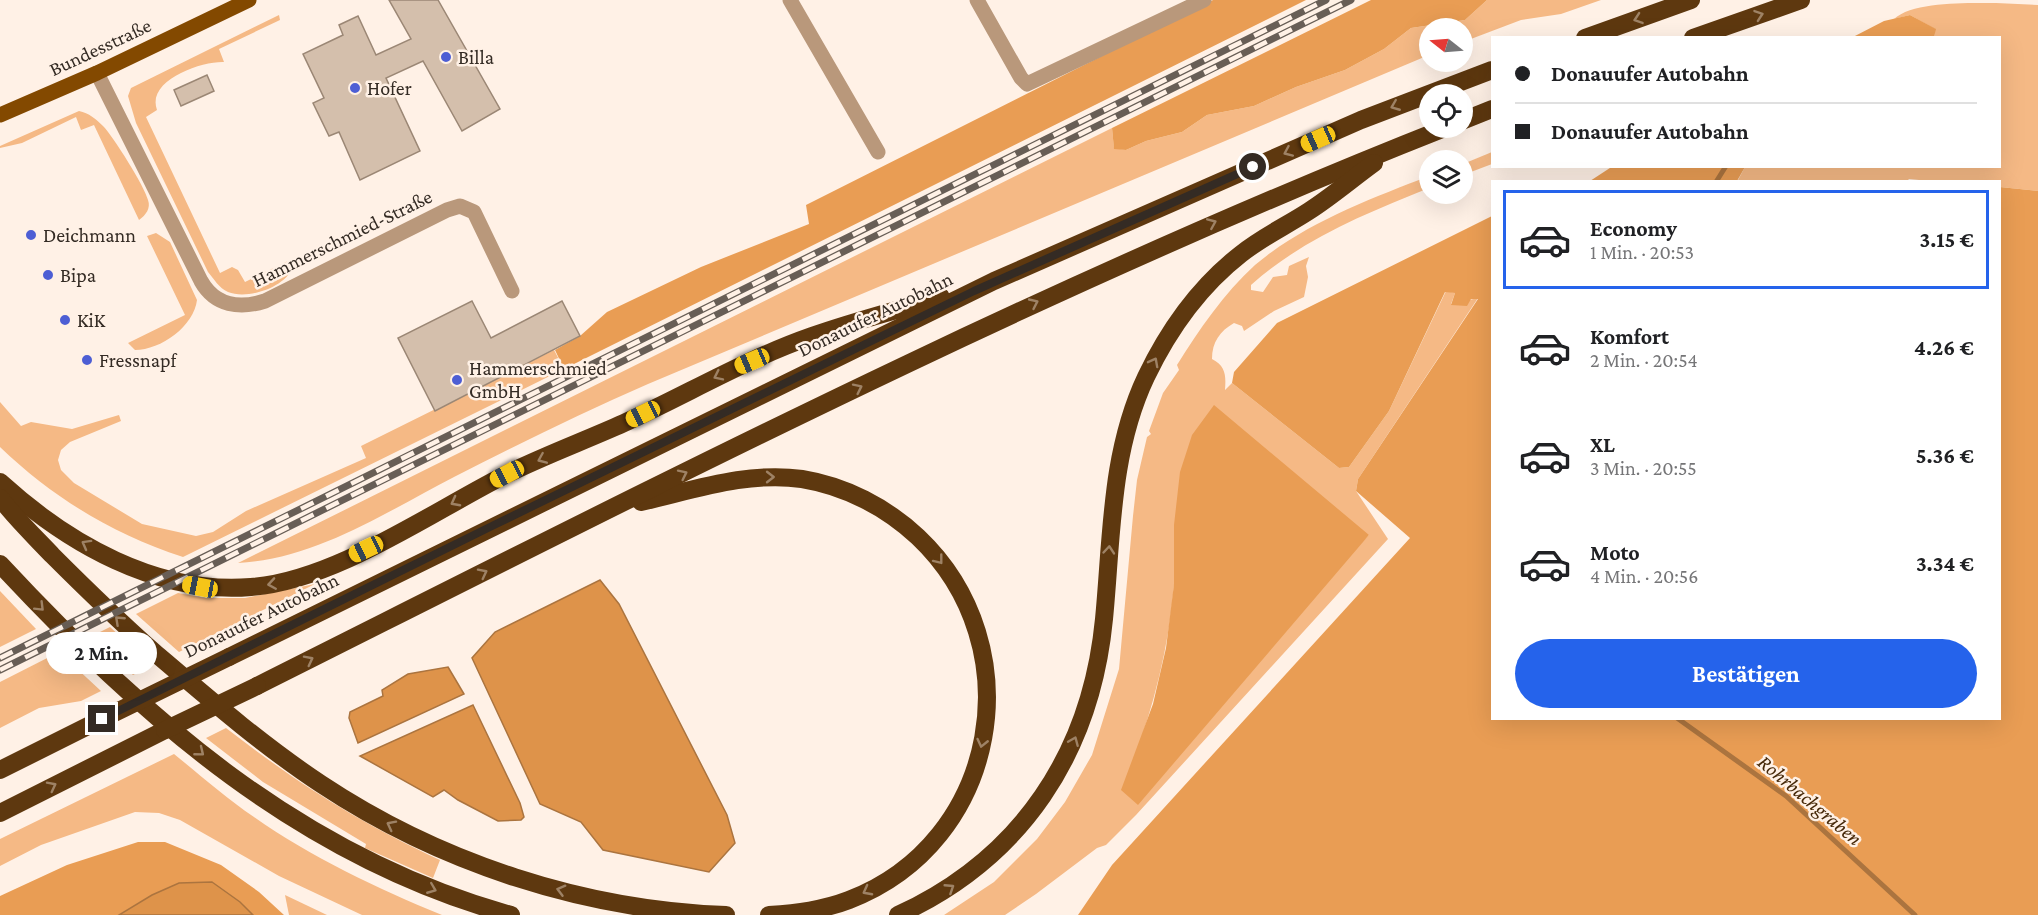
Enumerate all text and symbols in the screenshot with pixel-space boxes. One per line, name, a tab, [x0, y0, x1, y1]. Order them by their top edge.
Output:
one-way arrow	[1753, 9, 1764, 22]
one-way arrow	[1633, 11, 1644, 24]
street label: Bundesstraße	[46, 14, 155, 80]
north arrow	[1419, 18, 1473, 72]
map controls	[1419, 18, 1473, 204]
place label: Billa	[458, 46, 494, 68]
marker: Billa	[439, 50, 453, 64]
text: Donauufer Autobahn	[1551, 61, 1749, 86]
place label: Hofer	[367, 77, 412, 99]
marker: Hofer	[348, 81, 362, 95]
button: locate	[1419, 84, 1473, 138]
one-way arrow	[1390, 99, 1401, 111]
text: Donauufer Autobahn	[1551, 119, 1749, 144]
car	[1298, 123, 1338, 155]
one-way arrow	[1283, 145, 1294, 157]
button: layers	[1419, 150, 1473, 204]
route start	[1239, 153, 1266, 180]
street label: Hammerschmied-Straße	[249, 185, 435, 291]
icon: car	[1518, 213, 1572, 267]
text: Economy	[1590, 216, 1677, 241]
one-way arrow	[1206, 219, 1217, 231]
place label: Deichmann	[43, 224, 136, 246]
text: 3.15 €	[1920, 227, 1974, 252]
marker: Deichmann	[24, 228, 38, 242]
text: 1 Min. · 20:53	[1590, 241, 1694, 263]
place label: Bipa	[60, 264, 96, 287]
street label: Donauufer Autobahn	[794, 267, 956, 361]
marker: Bipa	[41, 268, 55, 282]
one-way arrow	[1028, 299, 1039, 311]
place label: KiK	[77, 309, 106, 331]
marker: KiK	[58, 313, 72, 327]
icon: car	[1518, 321, 1572, 375]
text: Komfort	[1590, 324, 1669, 349]
text: 4.26 €	[1914, 335, 1974, 360]
car	[732, 346, 772, 376]
place label: Fressnapf	[99, 349, 177, 372]
text: 2 Min. · 20:54	[1590, 349, 1698, 371]
marker: Fressnapf	[80, 353, 94, 367]
place label: Hammerschmied GmbH	[469, 357, 607, 402]
one-way arrow	[1146, 357, 1158, 368]
one-way arrow	[714, 369, 725, 381]
marker: Hammerschmied GmbH	[450, 373, 464, 387]
one-way arrow	[852, 384, 863, 396]
car	[623, 398, 663, 430]
icon: car	[1518, 429, 1572, 483]
text: XL	[1590, 432, 1615, 457]
text: 5.36 €	[1916, 443, 1974, 468]
one-way arrow	[537, 452, 548, 464]
text: 3 Min. · 20:55	[1590, 457, 1697, 479]
car	[487, 458, 527, 490]
one-way arrow	[677, 469, 688, 481]
one-way arrow	[765, 471, 774, 483]
one-way arrow	[451, 495, 462, 506]
car	[346, 533, 386, 565]
icon: car	[1518, 537, 1572, 591]
one-way arrow	[82, 540, 92, 551]
text: Moto	[1590, 540, 1640, 565]
one-way arrow	[1102, 546, 1115, 555]
text: 3.34 €	[1916, 551, 1974, 576]
one-way arrow	[932, 553, 943, 564]
text: 4 Min. · 20:56	[1590, 565, 1698, 587]
street label: Donauufer Autobahn	[180, 568, 342, 662]
one-way arrow	[477, 568, 488, 580]
car	[181, 575, 219, 599]
one-way arrow	[267, 578, 277, 590]
one-way arrow	[33, 600, 44, 610]
one-way arrow	[116, 616, 126, 627]
callout: 2 Min.	[46, 632, 158, 674]
button: Bestätigen	[1515, 639, 1977, 708]
text: 2 Min.	[74, 642, 129, 664]
one-way arrow	[302, 656, 313, 667]
route end	[88, 705, 115, 732]
one-way arrow	[1067, 736, 1079, 747]
one-way arrow	[977, 737, 990, 747]
one-way arrow	[193, 745, 204, 756]
water label: Rohrbachgraben	[1753, 750, 1867, 850]
one-way arrow	[46, 782, 57, 793]
one-way arrow	[387, 821, 398, 833]
one-way arrow	[426, 882, 437, 894]
one-way arrow	[944, 883, 954, 895]
one-way arrow	[862, 884, 873, 895]
one-way arrow	[556, 885, 566, 897]

